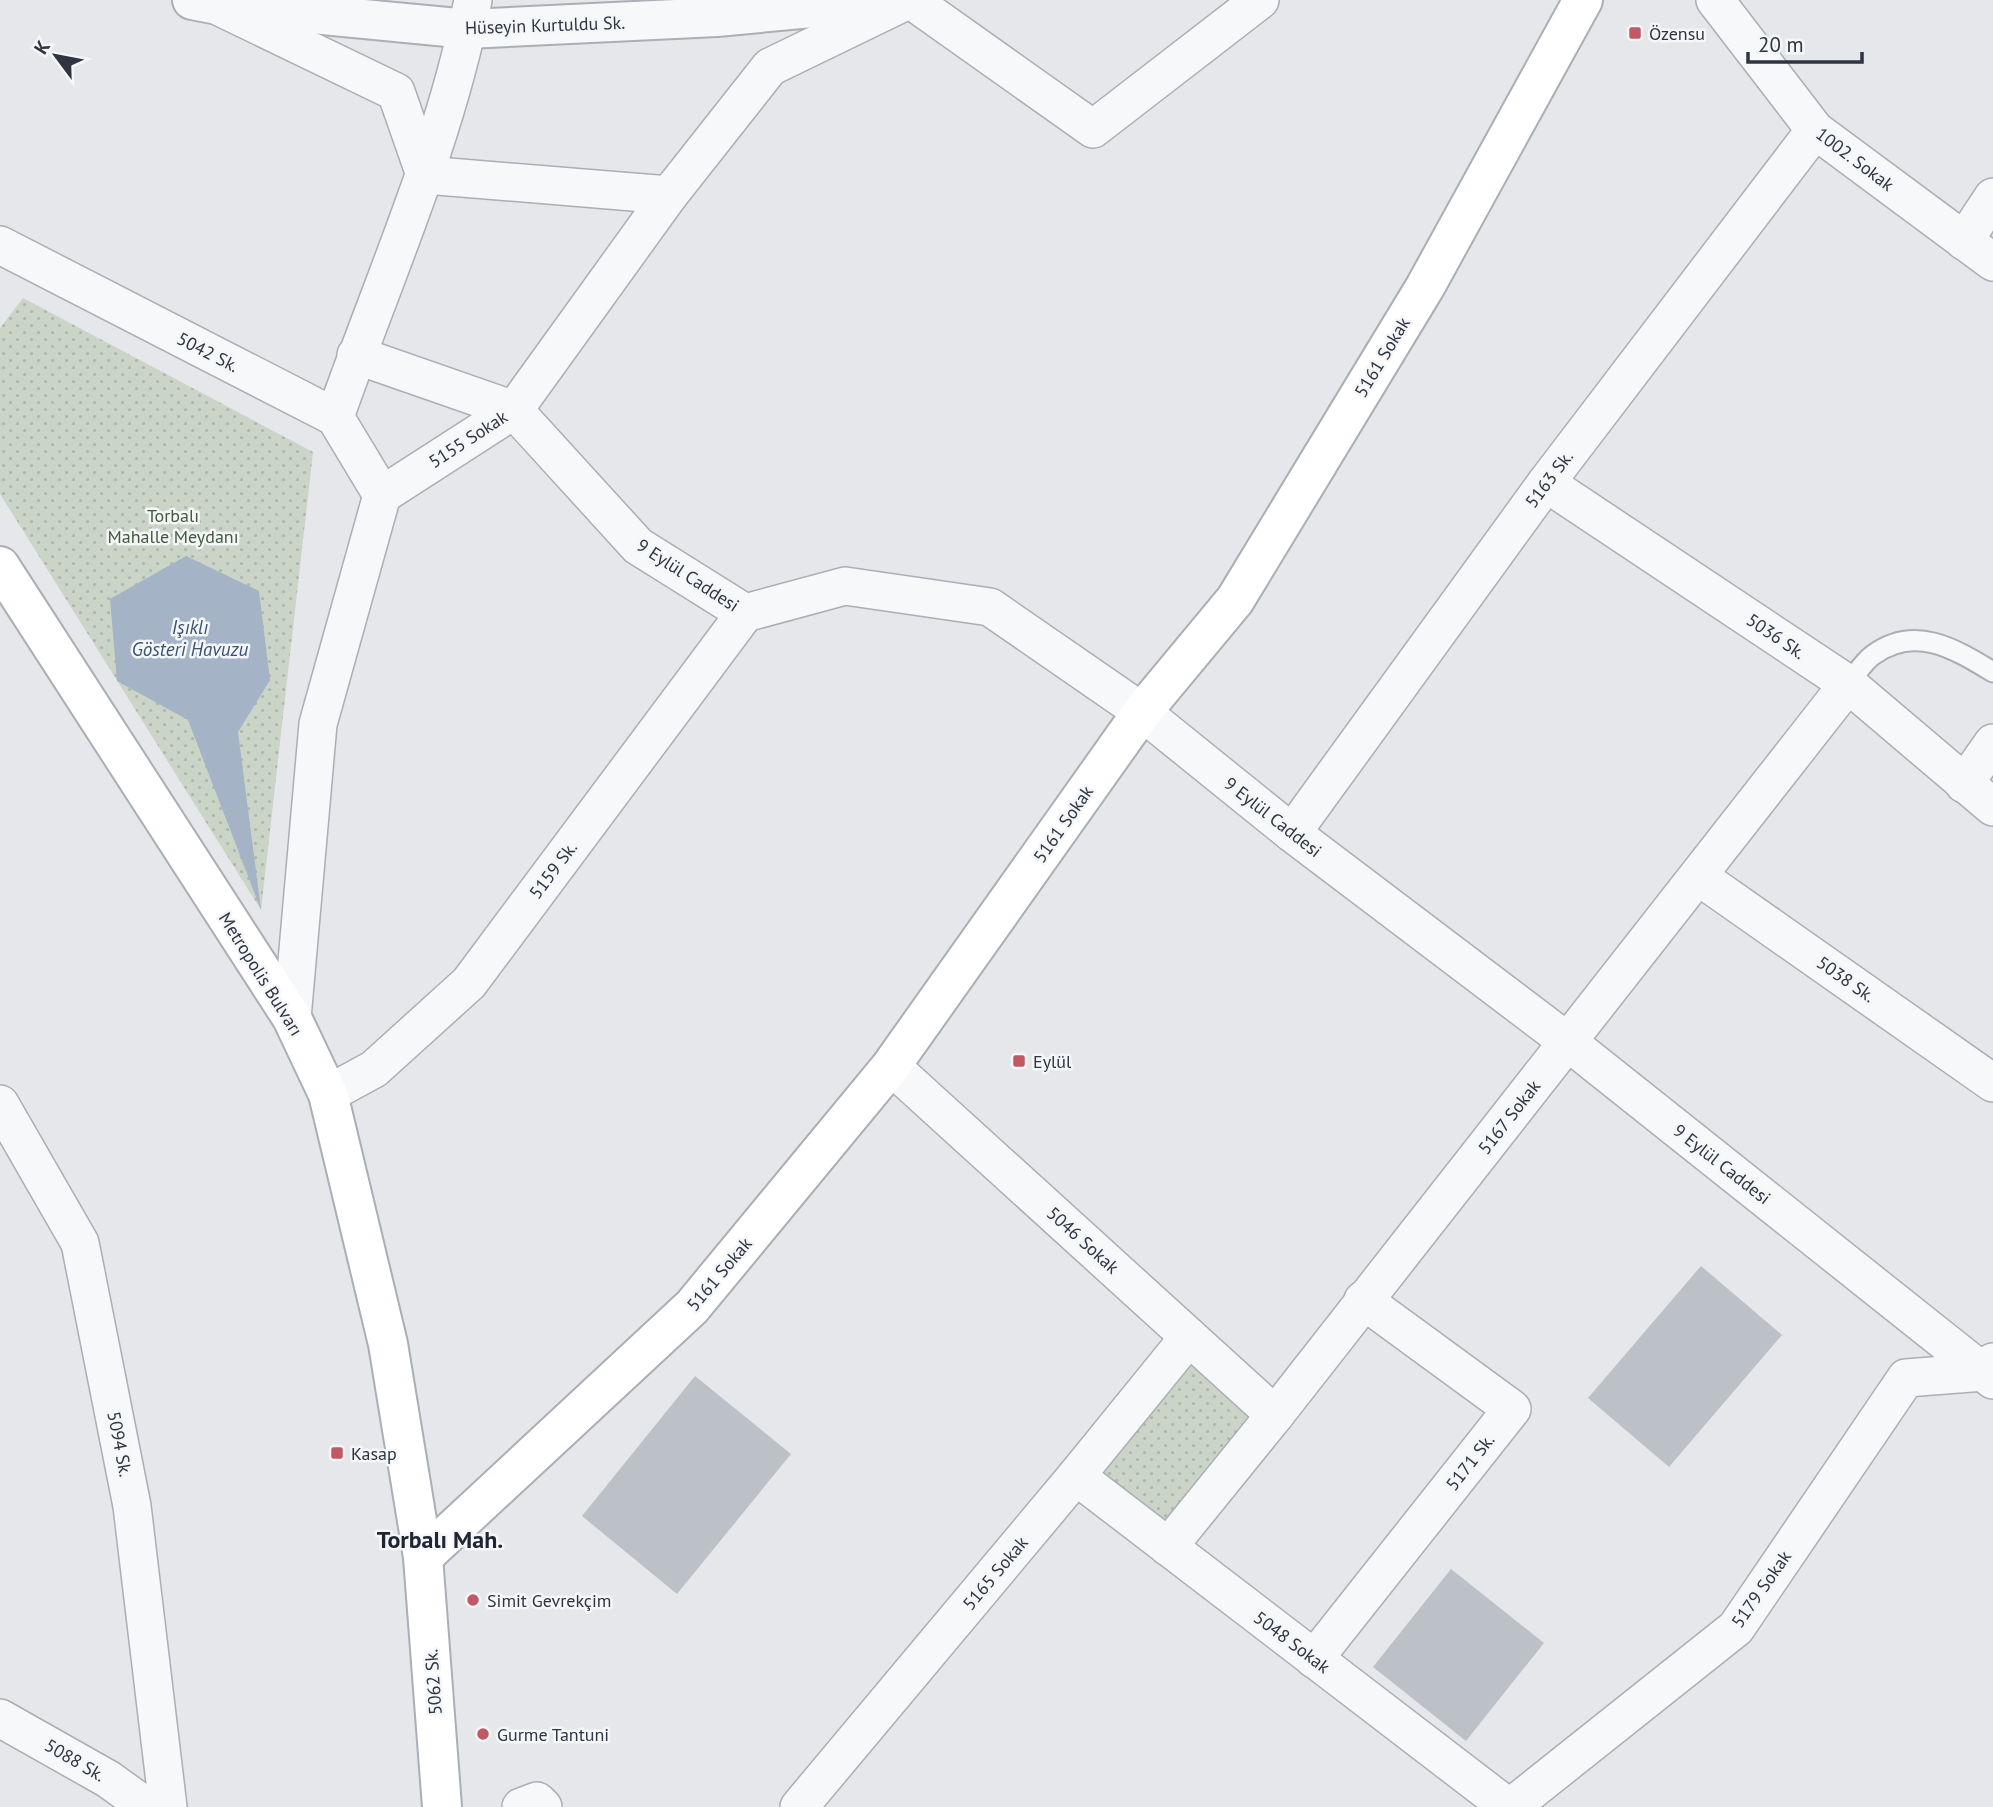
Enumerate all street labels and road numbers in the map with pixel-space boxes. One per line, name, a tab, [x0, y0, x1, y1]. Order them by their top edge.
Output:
street label: Hüseyin Kurtuldu Sk.	[465, 11, 625, 39]
street label: 1002. Sokak	[1811, 122, 1899, 196]
street label: 5161 Sokak	[1349, 312, 1415, 401]
street label: 5042 Sk.	[173, 327, 243, 377]
street label: 5155 Sokak	[424, 405, 512, 473]
street label: 5163 Sk.	[1520, 446, 1578, 512]
street label: 9 Eylül Caddesi	[632, 533, 744, 617]
street label: 5036 Sk.	[1742, 608, 1810, 664]
street label: 9 Eylül Caddesi	[1220, 772, 1326, 862]
street label: 5161 Sokak	[1028, 780, 1098, 867]
street label: 5159 Sk.	[524, 837, 582, 903]
street label: Metropolis Bulvarı	[214, 908, 308, 1040]
street label: 5038 Sk.	[1812, 951, 1880, 1007]
street label: 5167 Sokak	[1473, 1075, 1546, 1159]
street label: 9 Eylül Caddesi	[1669, 1119, 1775, 1209]
street label: 5046 Sokak	[1042, 1202, 1124, 1279]
street label: 5161 Sokak	[681, 1232, 757, 1316]
street label: 5094 Sk.	[102, 1409, 138, 1479]
street label: 5171 Sk.	[1441, 1429, 1499, 1495]
street label: 5165 Sokak	[957, 1531, 1033, 1615]
street label: 5179 Sokak	[1726, 1545, 1796, 1632]
street label: 5048 Sokak	[1249, 1606, 1335, 1678]
street label: 5062 Sk.	[419, 1648, 447, 1716]
street label: 5088 Sk.	[41, 1734, 109, 1786]

